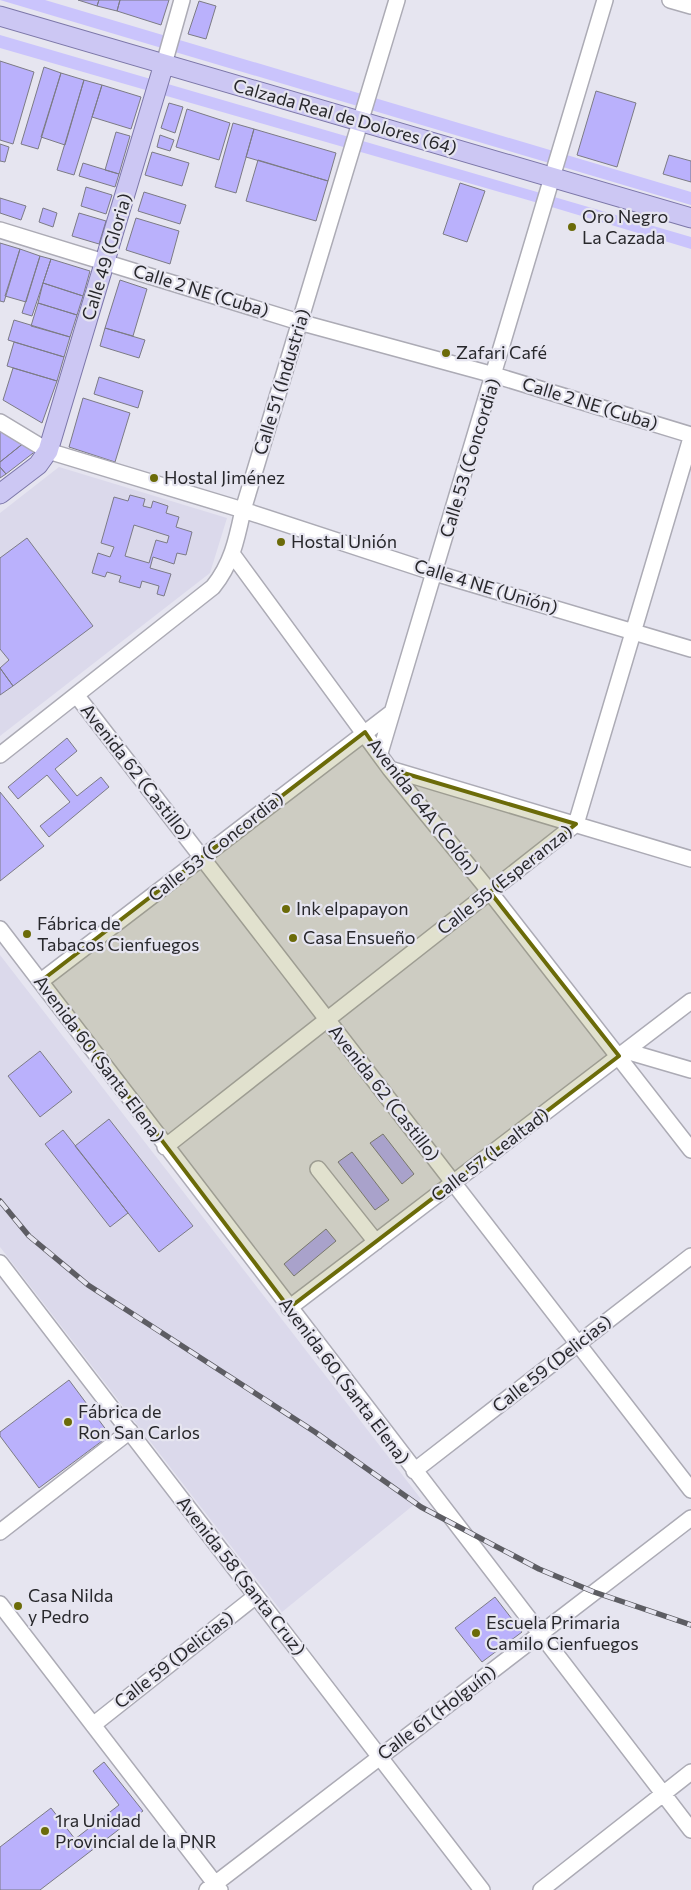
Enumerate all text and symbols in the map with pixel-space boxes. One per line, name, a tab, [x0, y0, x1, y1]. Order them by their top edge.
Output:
street label: Calzada Real de Dolores (64)	[231, 74, 460, 159]
street label: Calle 49 (Gloria)	[76, 190, 136, 323]
place label: Oro Negro La Cazada	[582, 205, 668, 248]
marker: Oro Negro La Cazada	[566, 221, 578, 233]
street label: Calle 2 NE (Cuba)	[131, 259, 272, 321]
street label: Calle 51 (Industria)	[248, 306, 314, 457]
place label: Zafari Café	[456, 341, 547, 363]
marker: Zafari Café	[440, 347, 452, 359]
street label: Calle 2 NE (Cuba)	[520, 372, 661, 434]
street label: Calle 53 (Concordia)	[434, 375, 504, 540]
place label: Hostal Jiménez	[164, 466, 285, 488]
marker: Hostal Jiménez	[148, 472, 160, 484]
place label: Hostal Unión	[291, 530, 397, 552]
marker: Hostal Unión	[275, 536, 287, 548]
street label: Calle 4 NE (Unión)	[412, 554, 561, 618]
street label: Avenida 62 (Castillo)	[77, 699, 197, 844]
street label: Avenida 64A (Colón)	[363, 733, 484, 879]
street label: Calle 53 (Concordia)	[143, 787, 287, 906]
street label: Calle 55 (Esperanza)	[432, 819, 577, 939]
place label: Ink elpapayon	[296, 897, 409, 919]
marker: Ink elpapayon	[280, 903, 292, 915]
place label: Fábrica de Tabacos Cienfuegos	[37, 912, 199, 955]
place label: Casa Ensueño	[303, 926, 416, 948]
marker: Fábrica de Tabacos Cienfuegos	[21, 928, 33, 940]
marker: Casa Ensueño	[287, 932, 299, 944]
street label: Avenida 60 (Santa Elena)	[30, 971, 170, 1146]
street label: Avenida 62 (Castillo)	[325, 1020, 445, 1165]
street label: Calle 57 (Lealtad)	[426, 1103, 553, 1206]
street label: Avenida 60 (Santa Elena)	[275, 1293, 415, 1468]
street label: Calle 59 (Delicias)	[487, 1310, 615, 1417]
place label: Fábrica de Ron San Carlos	[78, 1400, 200, 1443]
marker: Fábrica de Ron San Carlos	[62, 1416, 74, 1428]
street label: Avenida 58 (Santa Cruz)	[173, 1491, 311, 1659]
place label: Casa Nilda y Pedro	[28, 1584, 113, 1627]
marker: Casa Nilda y Pedro	[12, 1600, 24, 1612]
street label: Calle 59 (Delicias)	[109, 1606, 237, 1713]
place label: Escuela Primaria Camilo Cienfuegos	[486, 1611, 639, 1654]
marker: Escuela Primaria Camilo Cienfuegos	[470, 1627, 482, 1639]
street label: Calle 61 (Holguín)	[373, 1660, 500, 1764]
place label: 1ra Unidad Provincial de la PNR	[55, 1809, 216, 1852]
marker: 1ra Unidad Provincial de la PNR	[39, 1825, 51, 1837]

